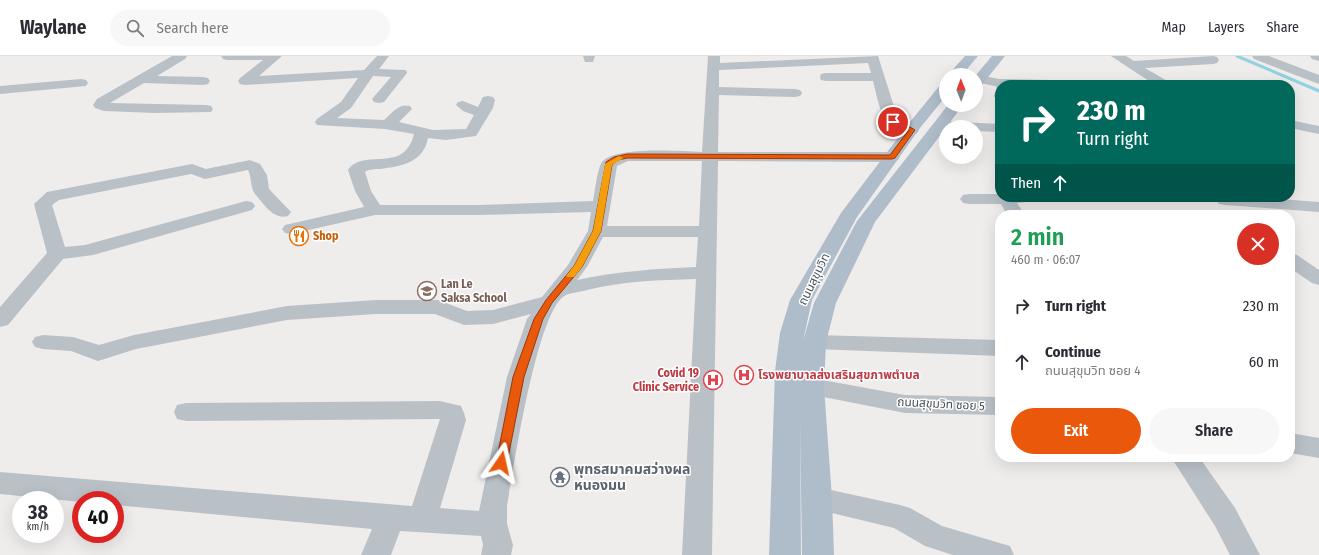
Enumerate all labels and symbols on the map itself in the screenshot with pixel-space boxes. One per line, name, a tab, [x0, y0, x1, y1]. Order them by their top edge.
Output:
north arrow	[939, 68, 983, 112]
pin	[876, 105, 910, 139]
restaurant icon: Shop	[288, 225, 310, 247]
place label: Shop	[313, 229, 339, 243]
street label: ถนนสุขุมวิท	[795, 251, 833, 307]
place label: Lan Le Saksa School	[441, 277, 507, 305]
school or university icon: Lan Le Saksa School	[416, 280, 438, 302]
hospital icon: โรงพยาบาลส่งเสริมสุขภาพตำบล	[733, 364, 755, 386]
place label: Covid 19 Clinic Service	[633, 366, 699, 394]
place label: โรงพยาบาลส่งเสริมสุขภาพตำบล	[758, 368, 920, 382]
hospital icon: Covid 19 Clinic Service	[702, 369, 724, 391]
street label: ถนนสุขุมวิท ซอย 5	[897, 395, 986, 413]
position arrow	[480, 442, 522, 484]
place label: พุทธสมาคมสว่างผล หนองมน	[574, 461, 690, 494]
temple icon: พุทธสมาคมสว่างผล หนองมน	[549, 466, 571, 488]
speed limit sign: 40	[72, 491, 124, 543]

